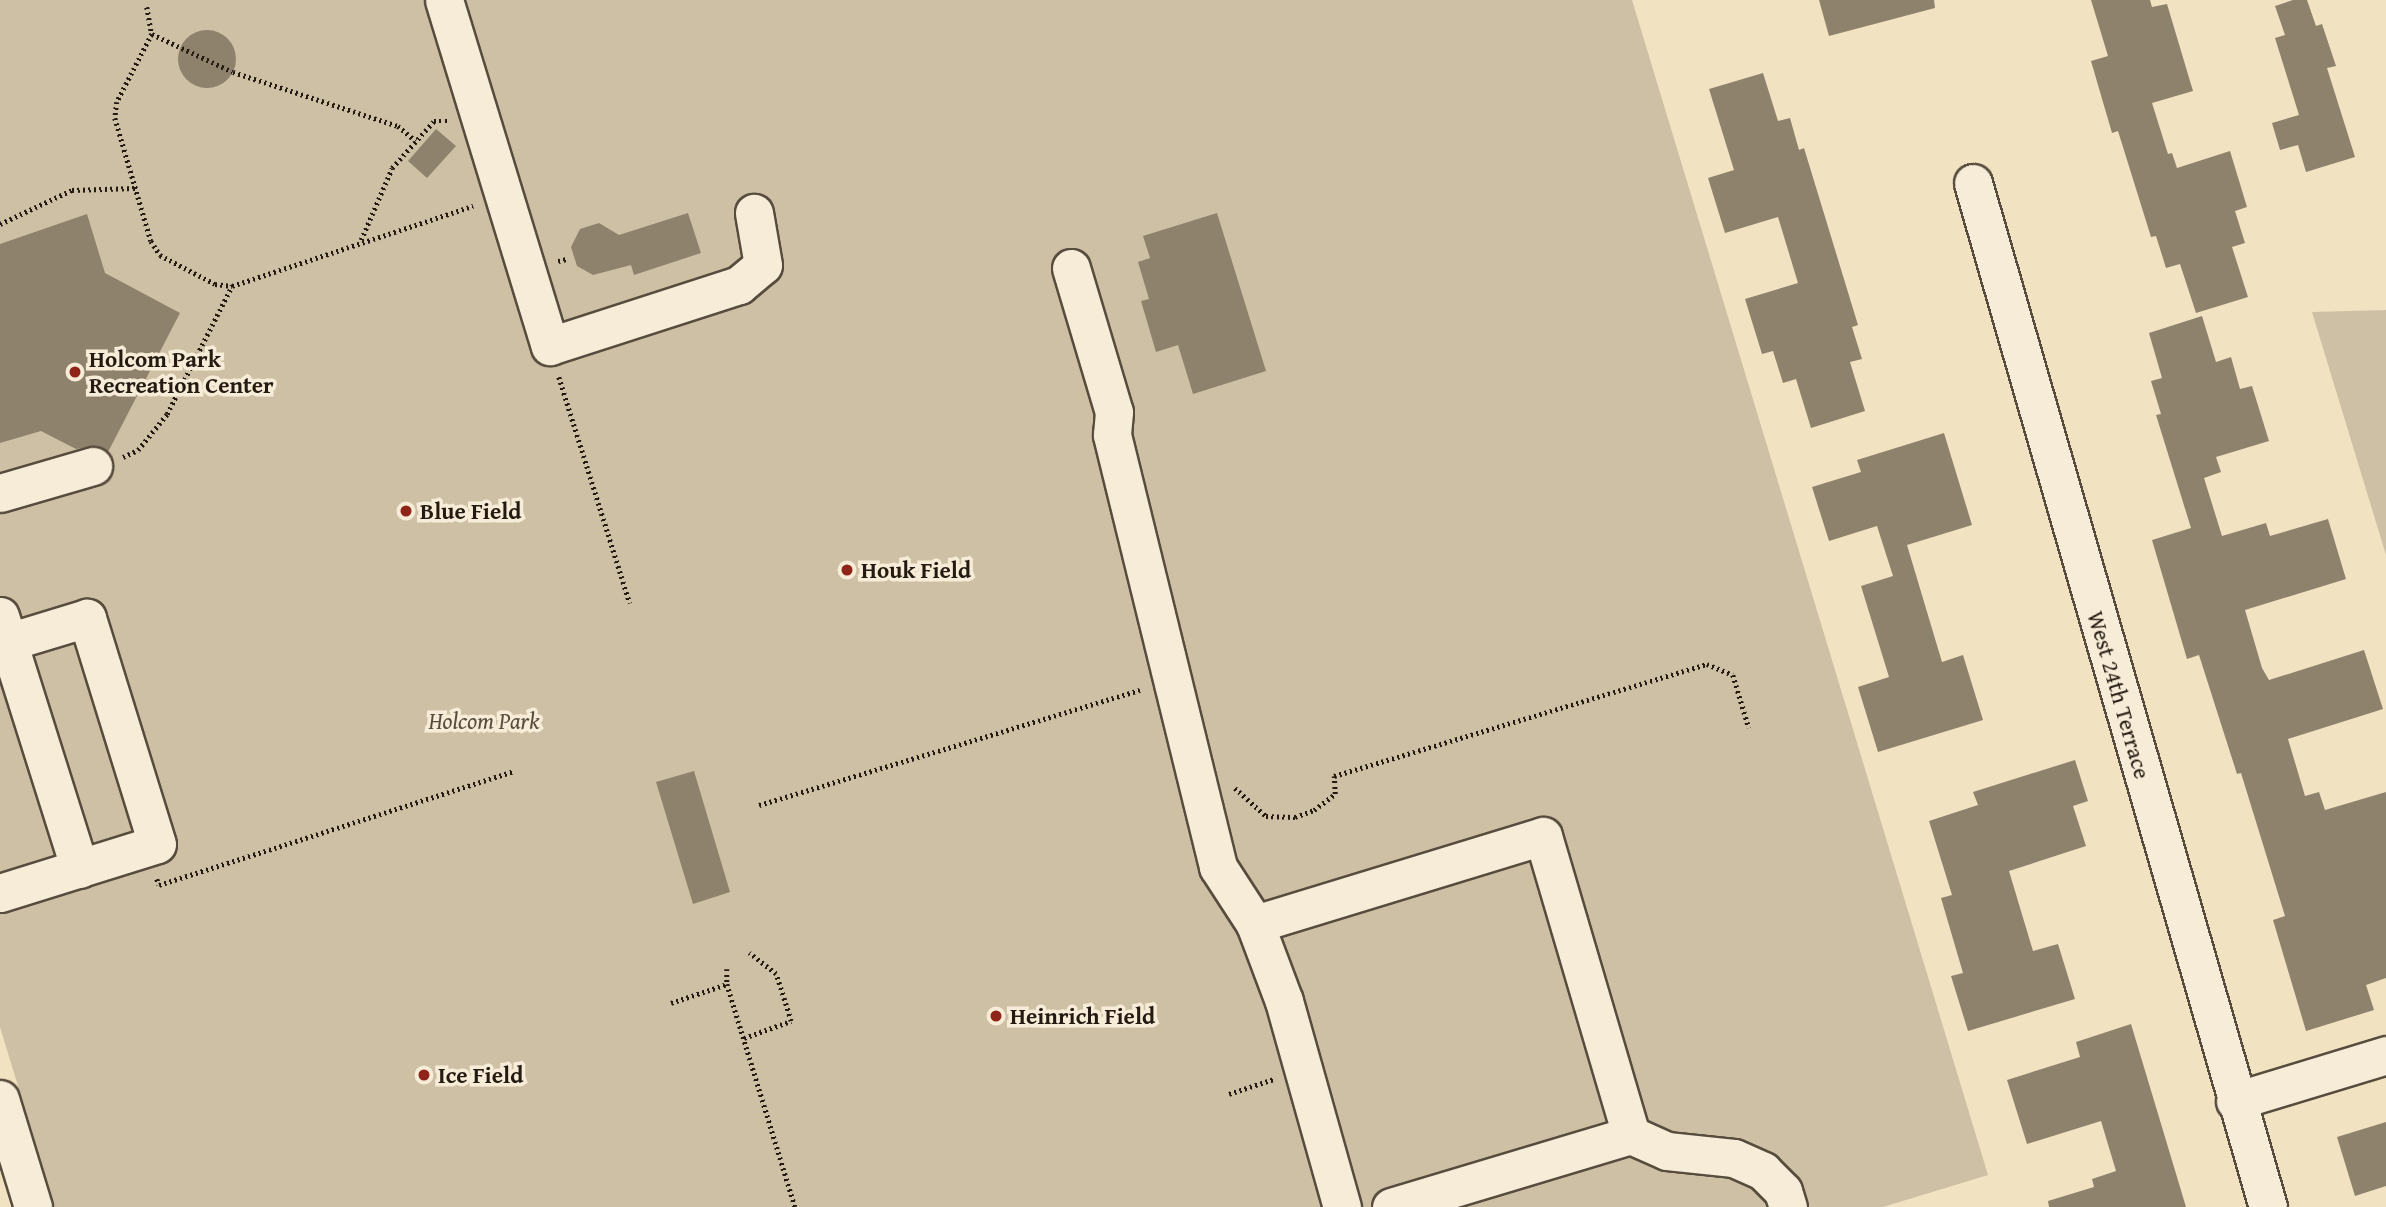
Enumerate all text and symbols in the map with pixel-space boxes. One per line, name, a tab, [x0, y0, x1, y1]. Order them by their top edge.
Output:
place label: Holcom Park Recreation Center	[89, 345, 274, 399]
marker: Holcom Park Recreation Center	[67, 364, 83, 380]
place label: Blue Field	[420, 497, 522, 525]
marker: Blue Field	[398, 503, 414, 519]
place label: Houk Field	[861, 556, 971, 584]
marker: Houk Field	[839, 562, 855, 578]
street label: West 24th Terrace	[2082, 608, 2156, 782]
park label: Holcom Park	[428, 707, 540, 735]
place label: Heinrich Field	[1010, 1002, 1155, 1030]
marker: Heinrich Field	[988, 1008, 1004, 1024]
place label: Ice Field	[438, 1061, 523, 1089]
marker: Ice Field	[416, 1067, 432, 1083]

